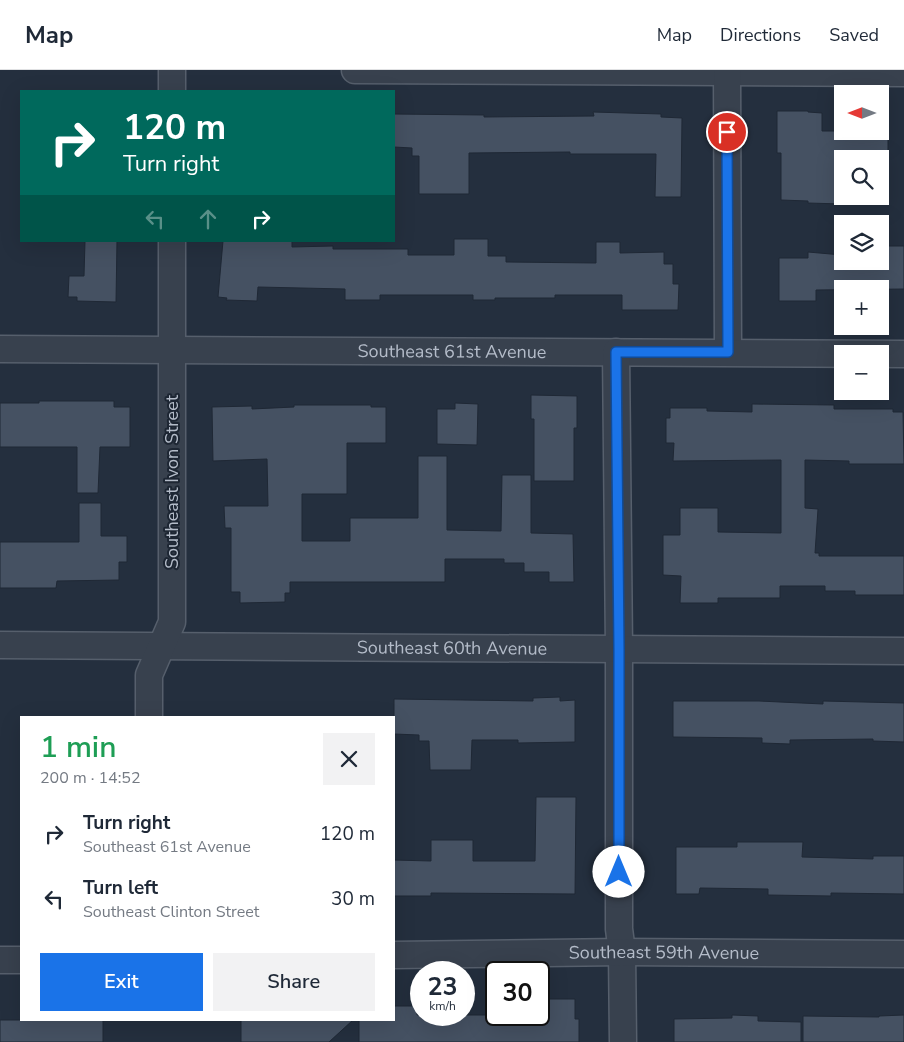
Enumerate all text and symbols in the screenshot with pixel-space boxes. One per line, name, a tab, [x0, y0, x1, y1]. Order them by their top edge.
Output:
text: Map	[25, 19, 73, 51]
text: Map	[657, 23, 692, 47]
text: Directions	[720, 23, 801, 47]
text: Saved	[829, 23, 879, 47]
north arrow	[834, 85, 889, 140]
map controls	[834, 85, 889, 400]
text: 120 m	[123, 104, 226, 151]
icon: right	[40, 110, 105, 175]
pin	[706, 111, 748, 153]
icon: arrive	[713, 118, 741, 146]
text: Turn right	[123, 149, 219, 179]
button: search	[834, 150, 889, 205]
icon: left	[141, 205, 169, 233]
icon: ahead	[194, 205, 222, 233]
icon: right	[247, 205, 275, 233]
button: layers	[834, 215, 889, 270]
button: +	[834, 280, 889, 335]
street label: Southeast 61st Avenue	[357, 339, 546, 364]
button: −	[834, 345, 889, 400]
street label: Southeast Ivon Street	[160, 394, 184, 569]
street label: Southeast 60th Avenue	[357, 635, 547, 661]
text: 1 min	[40, 727, 116, 768]
button: close	[323, 733, 375, 785]
text: 200 m · 14:52	[40, 767, 141, 789]
text: Turn right	[83, 810, 170, 836]
icon: right	[40, 820, 68, 848]
text: 120 m	[320, 821, 375, 847]
text: Southeast 61st Avenue	[83, 836, 251, 858]
position arrow	[592, 845, 644, 897]
text: Turn left	[83, 875, 158, 901]
icon: left	[40, 885, 68, 913]
text: 30 m	[331, 886, 375, 912]
text: Southeast Clinton Street	[83, 901, 259, 923]
street label: Southeast 59th Avenue	[569, 940, 759, 965]
button: Exit	[40, 953, 203, 1011]
button: Share	[213, 953, 375, 1011]
speed limit sign: 30	[485, 961, 550, 1026]
text: 23	[427, 970, 458, 1004]
text: km/h	[429, 998, 456, 1014]

